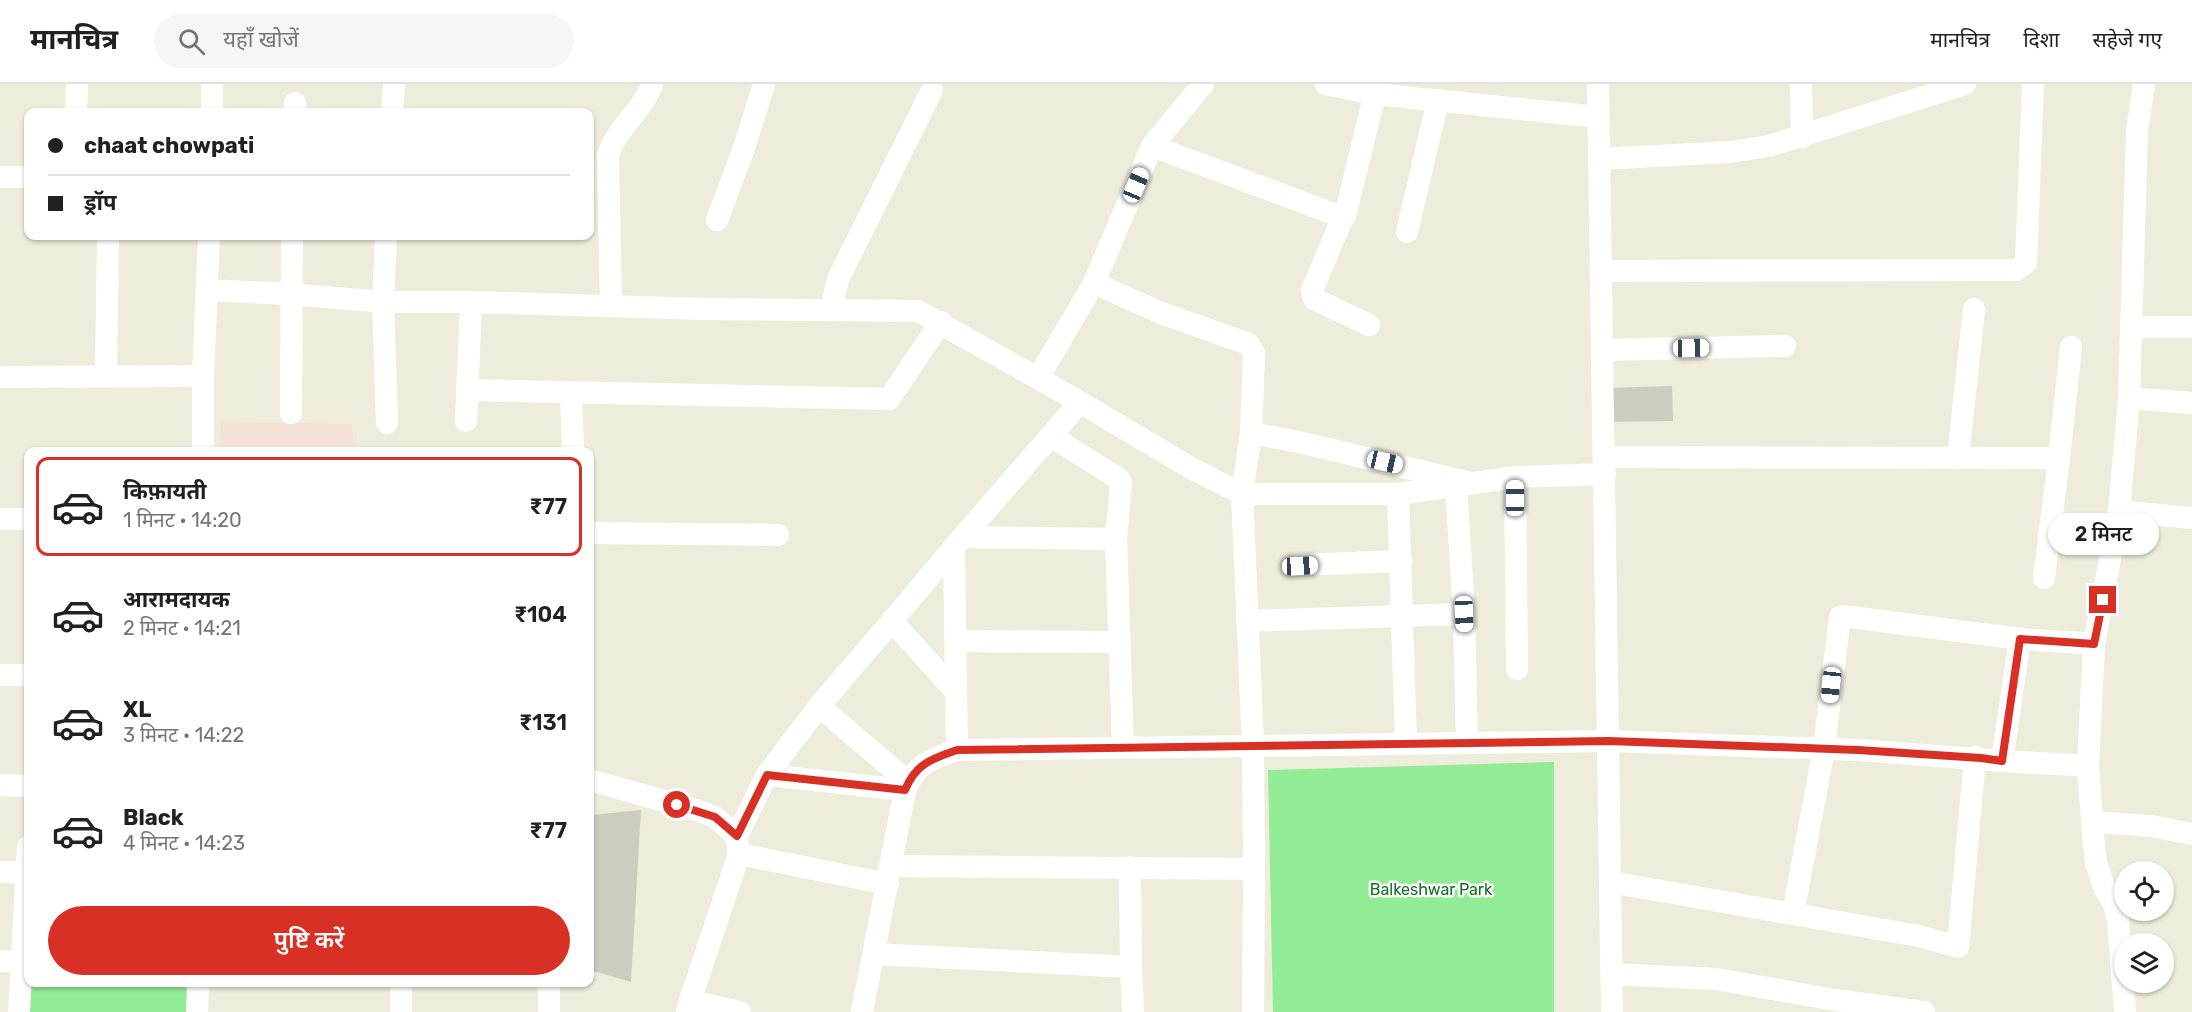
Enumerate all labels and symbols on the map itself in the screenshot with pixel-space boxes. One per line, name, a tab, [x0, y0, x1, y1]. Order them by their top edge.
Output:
car	[1121, 165, 1151, 205]
car	[1673, 339, 1709, 357]
car	[1365, 449, 1405, 475]
car	[1506, 480, 1524, 516]
callout: 2 मिनट	[2048, 513, 2158, 555]
car	[1282, 556, 1318, 576]
route end	[2089, 586, 2116, 613]
car	[1454, 596, 1474, 632]
car	[1820, 666, 1842, 704]
route start	[663, 791, 690, 818]
park label: Balkeshwar Park	[1370, 880, 1493, 899]

